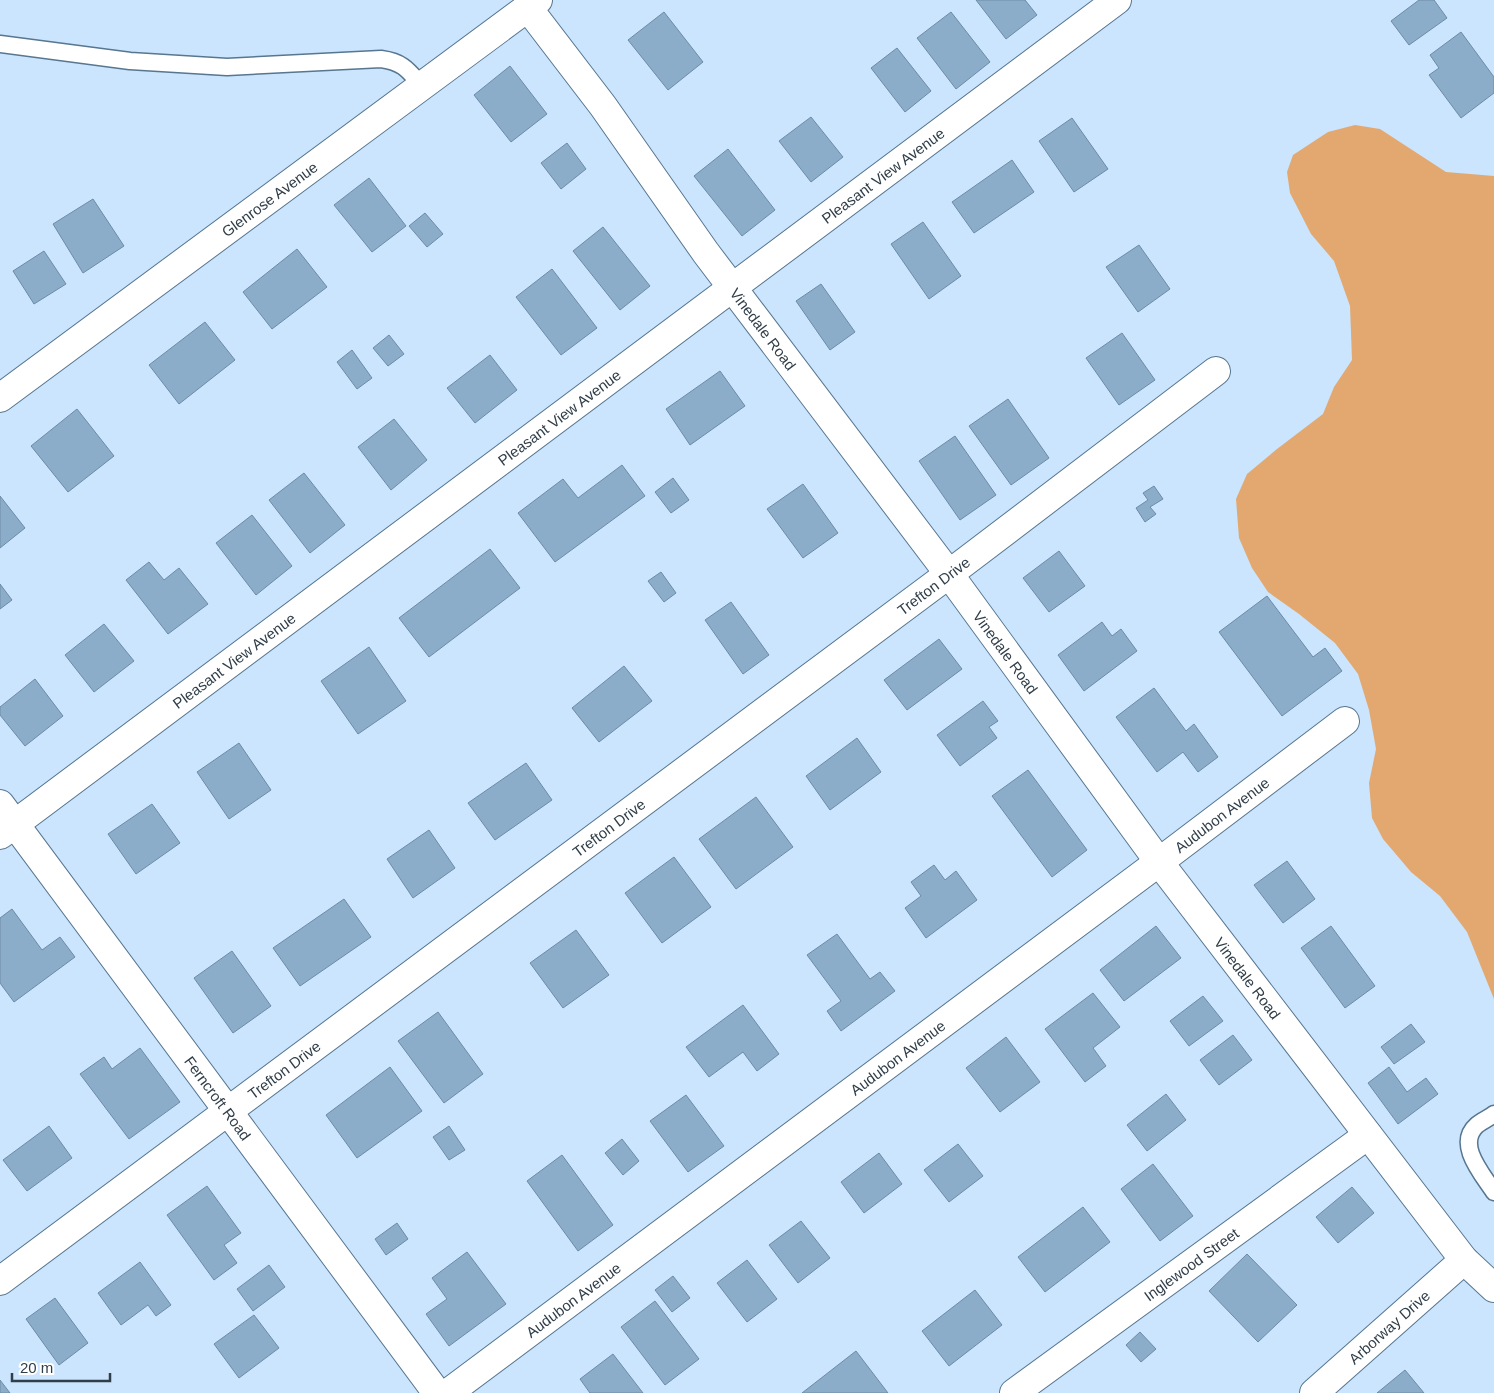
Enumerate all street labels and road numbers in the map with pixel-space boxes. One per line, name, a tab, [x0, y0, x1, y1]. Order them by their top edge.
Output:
street label: Pleasant View Avenue	[818, 124, 947, 227]
street label: Glenrose Avenue	[218, 158, 321, 240]
street label: Vinedale Road	[727, 285, 800, 373]
street label: Pleasant View Avenue	[494, 366, 624, 468]
street label: Trefton Drive	[894, 553, 973, 618]
street label: Vinedale Road	[970, 607, 1042, 697]
street label: Pleasant View Avenue	[169, 609, 299, 712]
street label: Audubon Avenue	[1171, 773, 1272, 856]
street label: Trefton Drive	[569, 795, 648, 860]
street label: Vinedale Road	[1211, 934, 1284, 1022]
street label: Audubon Avenue	[847, 1016, 948, 1098]
street label: Trefton Drive	[244, 1037, 324, 1102]
street label: Ferncroft Road	[181, 1053, 255, 1143]
street label: Inglewood Street	[1140, 1223, 1242, 1304]
street label: Audubon Avenue	[522, 1259, 624, 1341]
street label: Arborway Drive	[1345, 1286, 1433, 1367]

